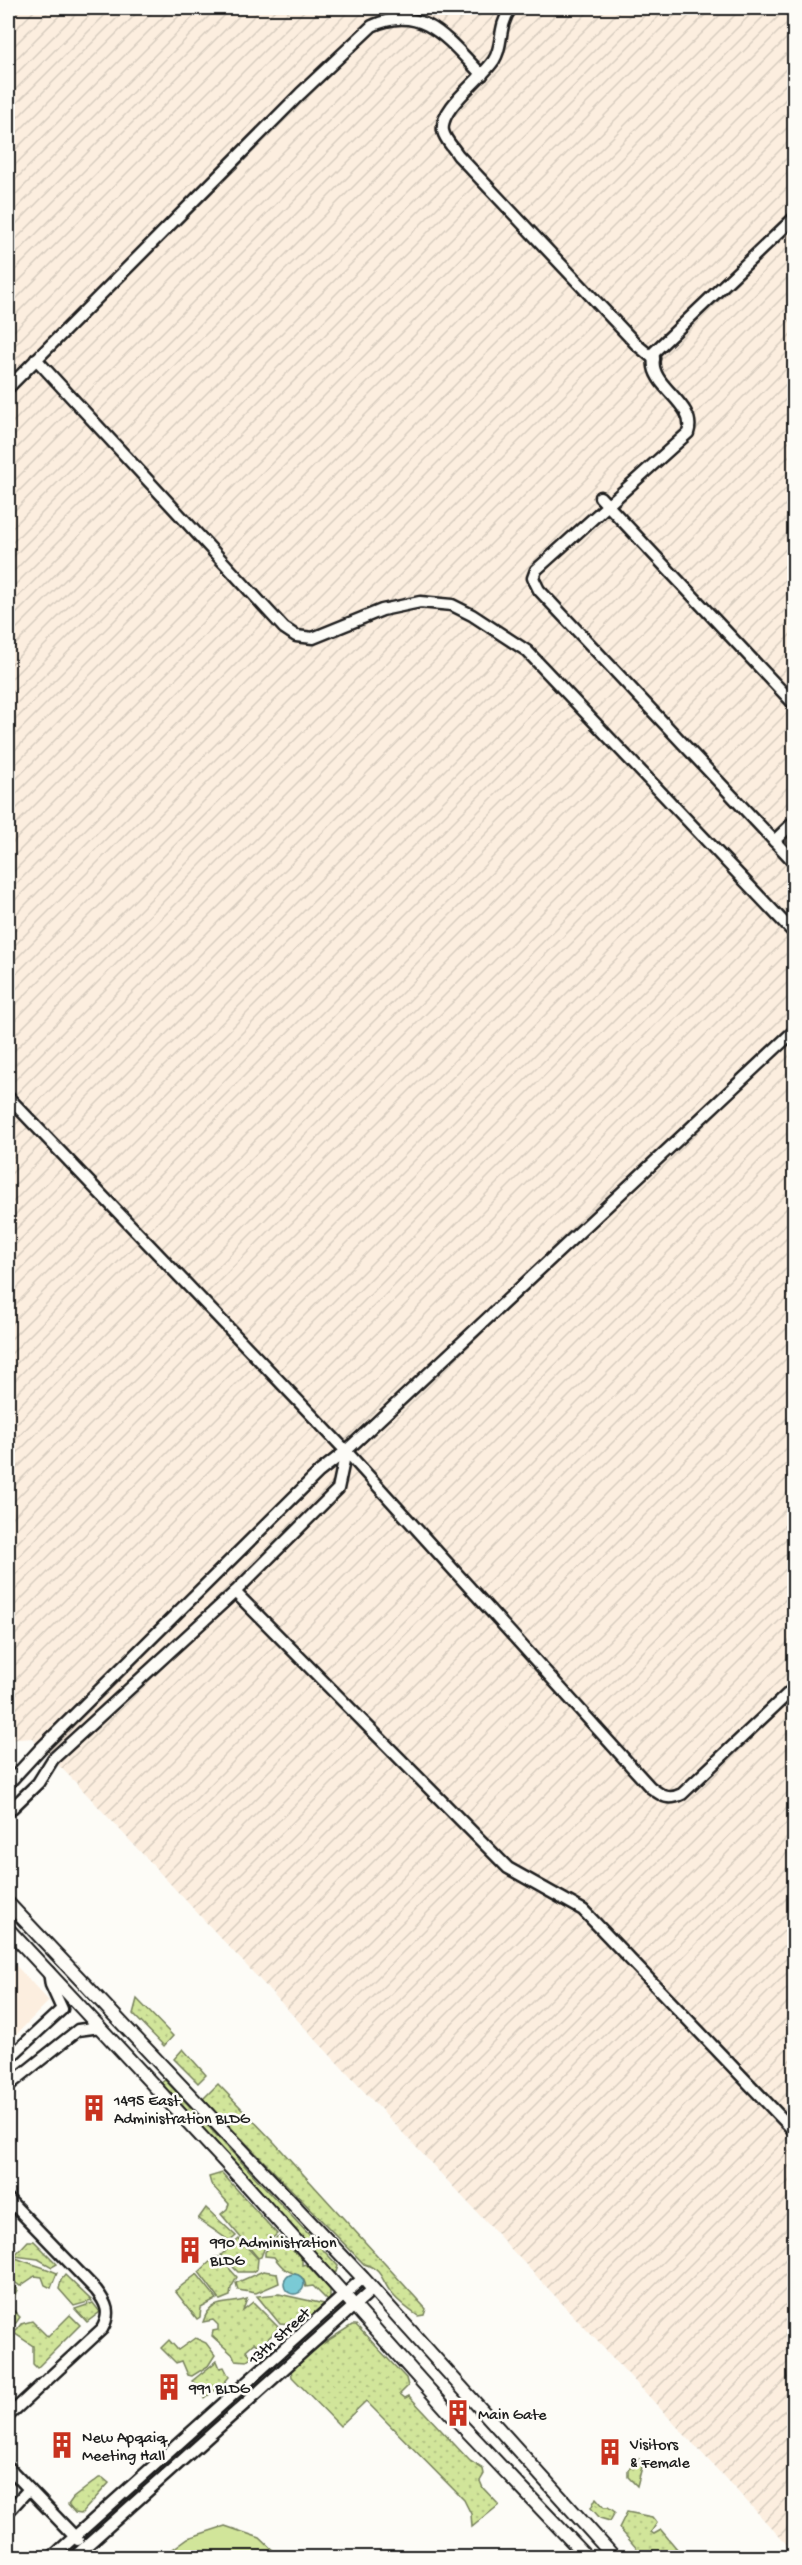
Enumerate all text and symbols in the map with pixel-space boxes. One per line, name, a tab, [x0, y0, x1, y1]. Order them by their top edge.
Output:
building icon: 1495 East Administration BLDG	[79, 2093, 109, 2123]
place label: 1495 East Administration BLDG	[113, 2093, 251, 2130]
building icon: 990 Administration BLDG	[175, 2235, 205, 2265]
place label: 990 Administration BLDG	[209, 2235, 337, 2272]
street label: 13th Street	[245, 2304, 316, 2371]
building icon: 991 BLDG	[154, 2372, 184, 2402]
place label: 991 BLDG	[188, 2381, 251, 2400]
building icon: Main Gate	[443, 2398, 473, 2428]
place label: Main Gate	[478, 2407, 547, 2426]
building icon: New Apqaiq Meeting Hall	[47, 2430, 77, 2460]
place label: New Apqaiq Meeting Hall	[82, 2430, 168, 2467]
building icon: Visitors & Female	[595, 2437, 625, 2467]
place label: Visitors & Female	[629, 2437, 690, 2474]

